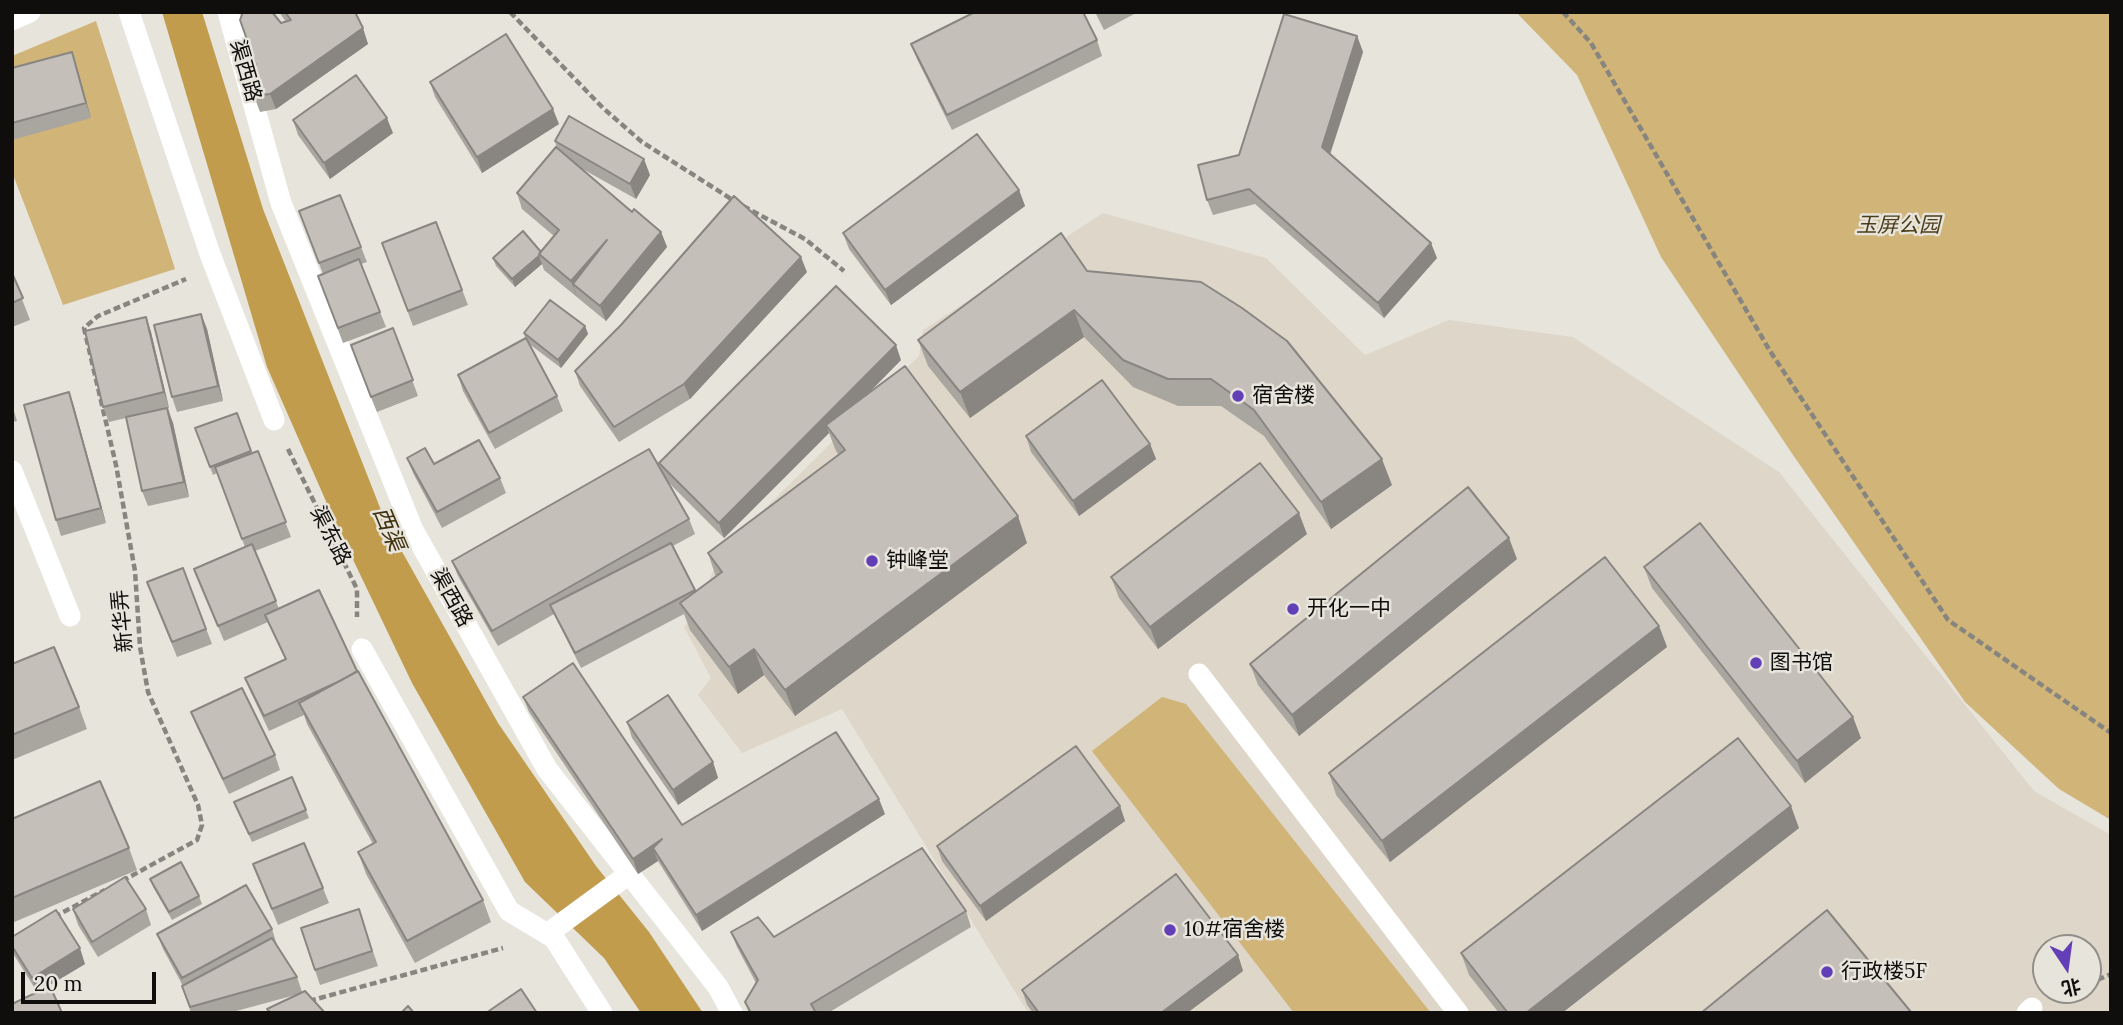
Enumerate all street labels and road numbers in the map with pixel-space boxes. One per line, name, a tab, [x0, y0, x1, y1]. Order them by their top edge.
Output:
street label: 渠西路	[224, 37, 266, 105]
street label: 渠东路	[304, 502, 356, 570]
street label: 渠西路	[425, 564, 477, 632]
street label: 新华弄	[108, 589, 138, 653]

